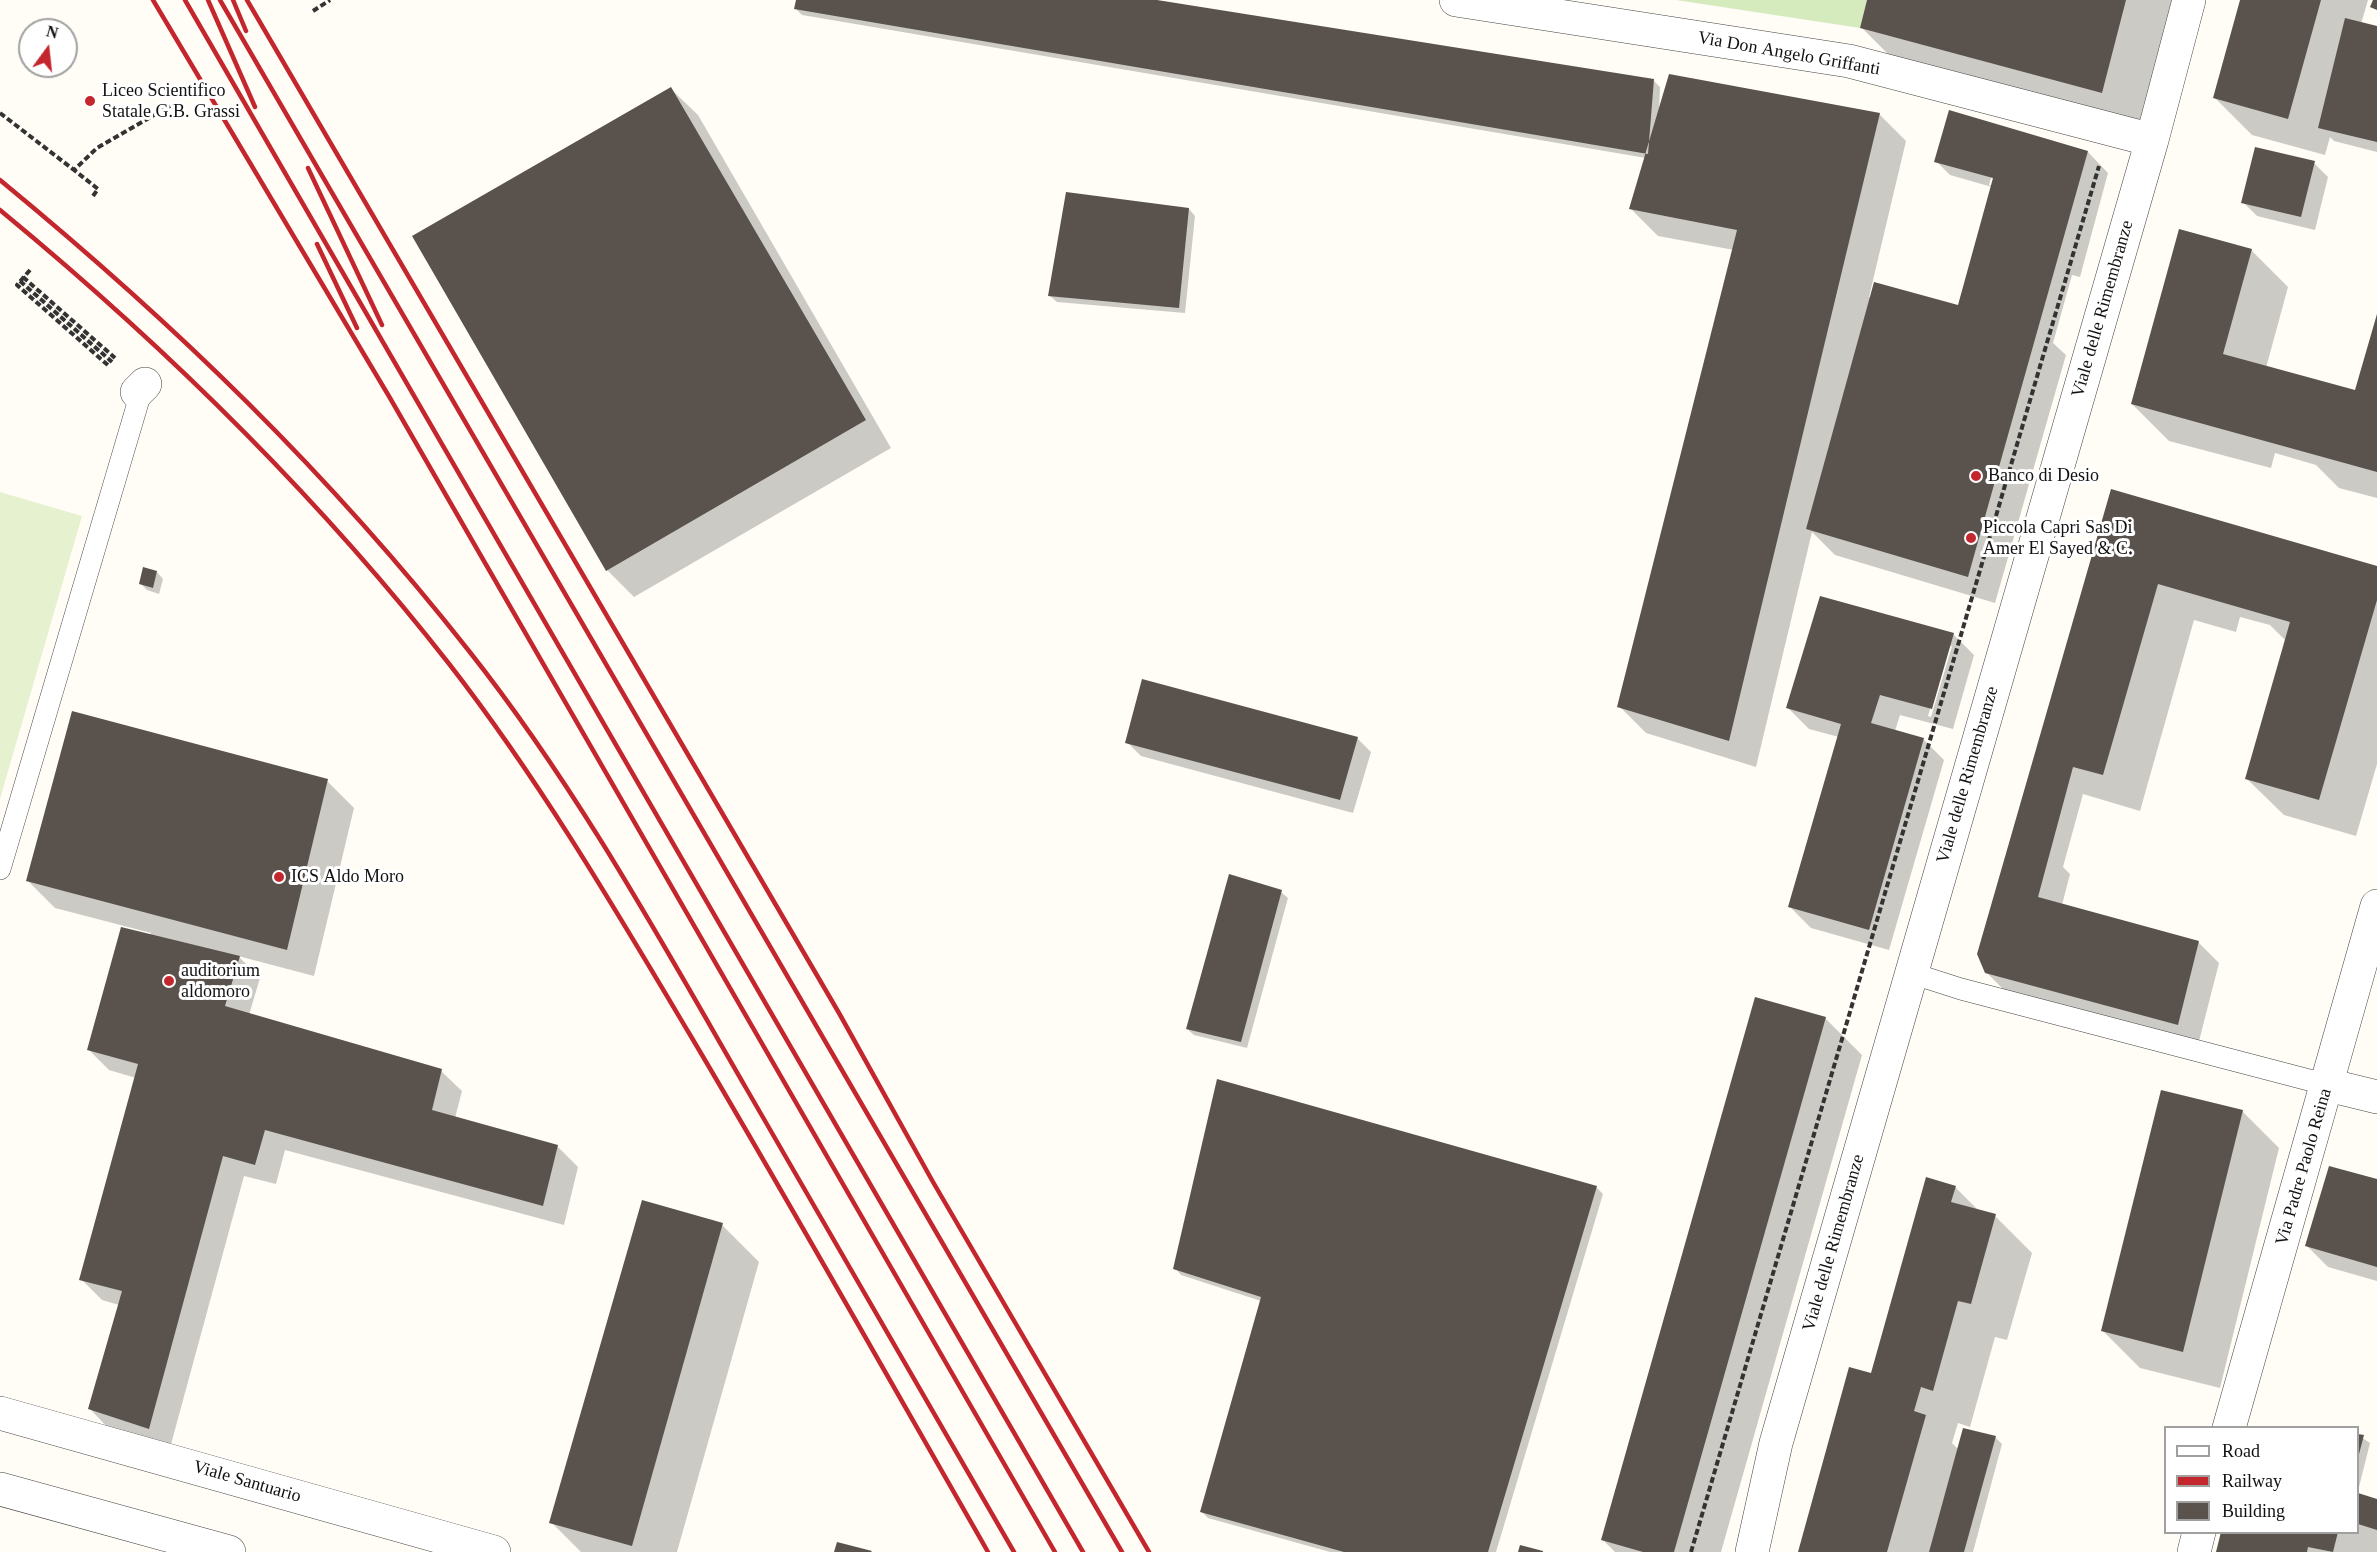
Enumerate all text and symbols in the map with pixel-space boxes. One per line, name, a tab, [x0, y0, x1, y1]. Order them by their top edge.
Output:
north arrow	[18, 18, 78, 78]
text: N	[44, 22, 60, 42]
street label: Via Don Angelo Griffanti	[1696, 27, 1882, 81]
place label: Liceo Scientifico Statale G.B. Grassi	[102, 80, 240, 122]
marker: Liceo Scientifico Statale G.B. Grassi	[83, 94, 97, 108]
street label: Viale delle Rimembranze	[2067, 218, 2139, 400]
place label: Banco di Desio	[1988, 465, 2099, 487]
marker: Banco di Desio	[1969, 469, 1983, 483]
place label: Piccola Capri Sas Di Amer El Sayed & C.	[1983, 517, 2132, 560]
marker: Piccola Capri Sas Di Amer El Sayed & C.	[1964, 531, 1978, 545]
street label: Viale delle Rimembranze	[1932, 684, 2004, 866]
place label: ICS Aldo Moro	[291, 866, 404, 888]
marker: ICS Aldo Moro	[272, 870, 286, 884]
place label: auditorium aldomoro	[181, 960, 260, 1002]
marker: auditorium aldomoro	[162, 974, 176, 988]
street label: Via Padre Paolo Reina	[2271, 1086, 2337, 1248]
street label: Viale delle Rimembranze	[1798, 1152, 1870, 1334]
legend	[2164, 1426, 2359, 1534]
text: Road	[2222, 1441, 2260, 1461]
street label: Viale Santuario	[190, 1456, 304, 1508]
text: Railway	[2222, 1471, 2282, 1491]
text: Building	[2222, 1501, 2285, 1521]

